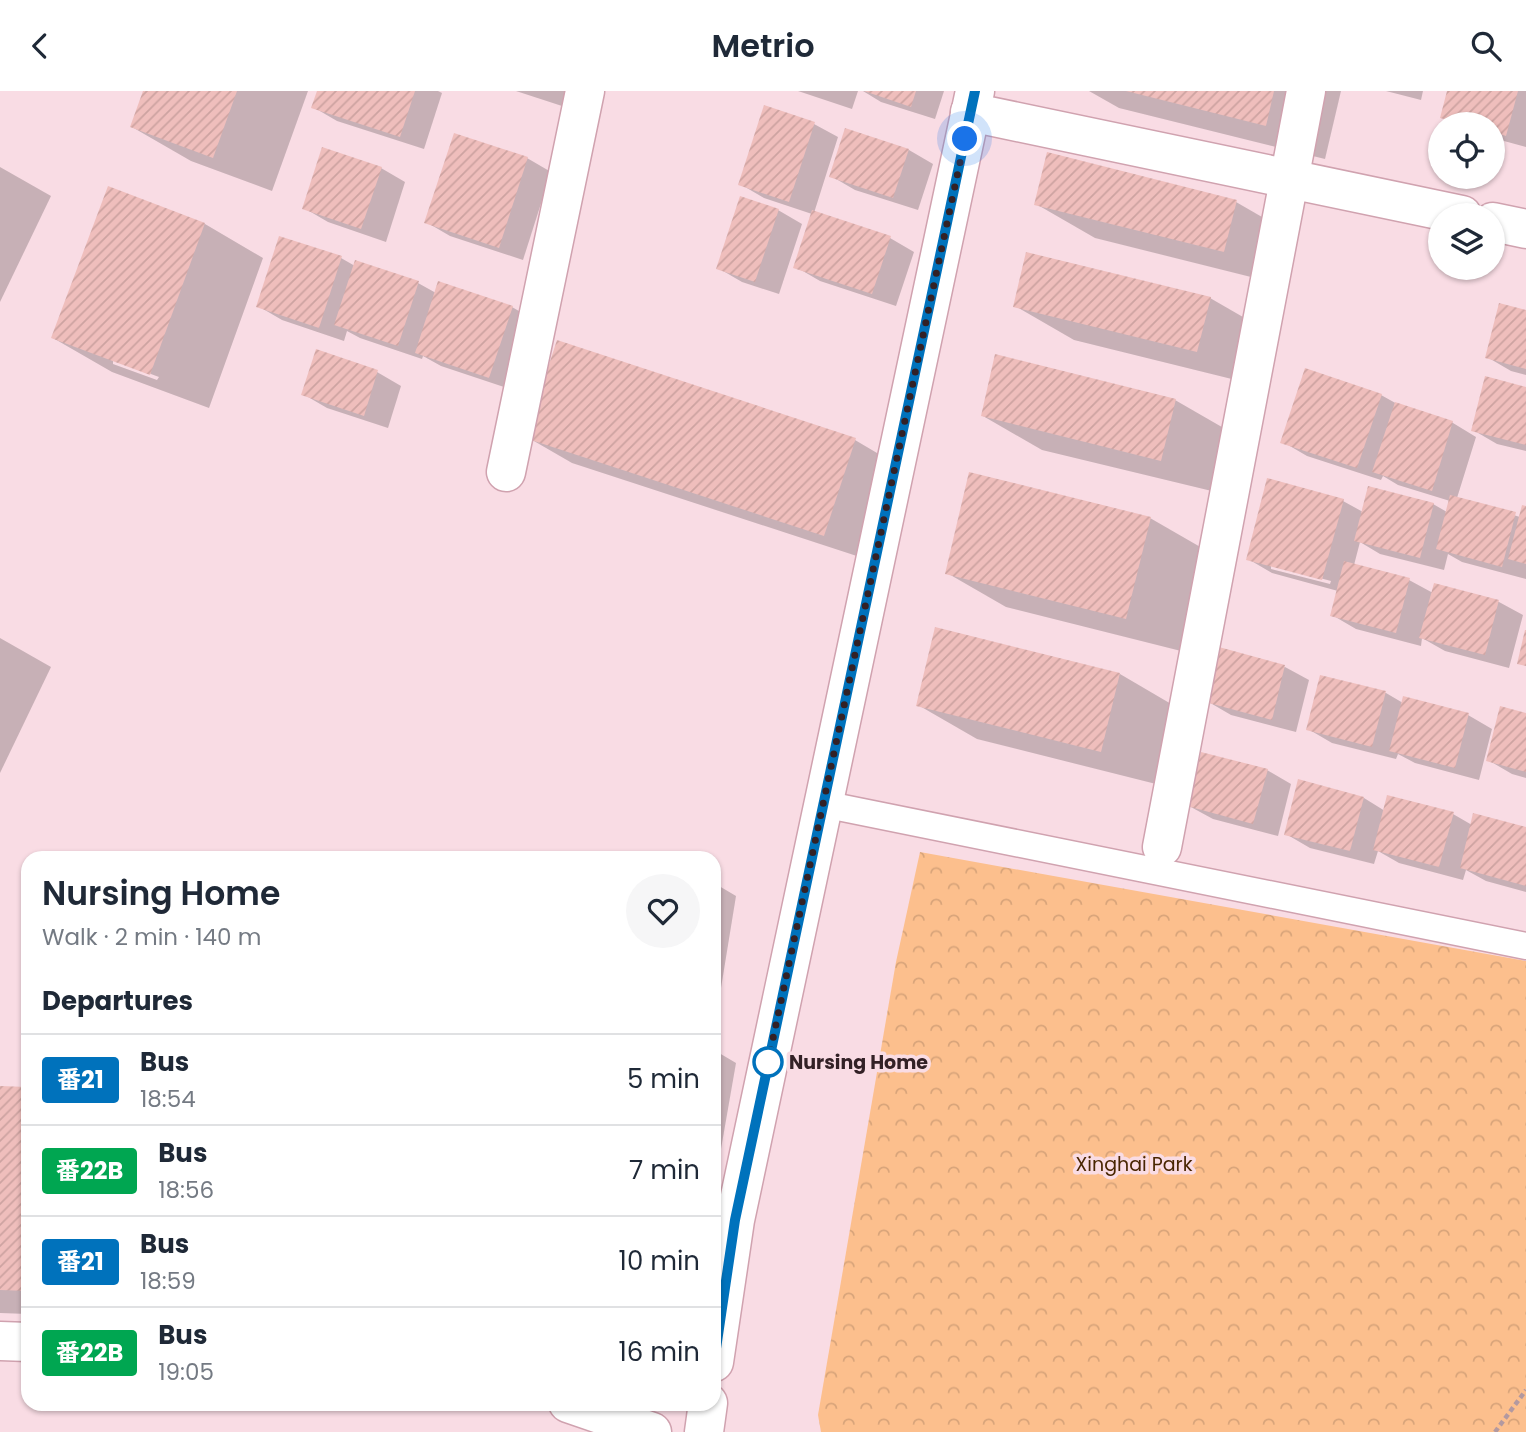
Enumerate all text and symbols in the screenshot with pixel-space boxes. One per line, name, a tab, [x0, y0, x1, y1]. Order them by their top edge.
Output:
text: Metrio	[711, 23, 815, 68]
icon: back	[21, 27, 59, 65]
icon: search	[1467, 27, 1505, 65]
map controls	[1428, 112, 1505, 280]
button: locate	[1428, 112, 1505, 189]
your location	[947, 121, 982, 156]
button: layers	[1428, 203, 1505, 280]
text: Nursing Home	[42, 870, 280, 917]
button: heart	[626, 874, 700, 948]
text: Walk · 2 min · 140 m	[42, 921, 261, 953]
text: Departures	[42, 983, 193, 1019]
text: Bus	[140, 1044, 189, 1080]
marker: Nursing Home	[753, 1047, 783, 1077]
place label: Nursing Home	[789, 1049, 928, 1076]
text: 5 min	[627, 1061, 700, 1097]
text: 番21	[57, 1063, 104, 1096]
text: 18:54	[140, 1083, 196, 1115]
text: Bus	[158, 1135, 207, 1171]
park label: Xinghai Park	[1076, 1151, 1193, 1178]
text: 7 min	[629, 1152, 700, 1188]
text: 番22B	[56, 1154, 123, 1187]
text: 18:56	[158, 1174, 214, 1206]
text: Bus	[140, 1226, 189, 1262]
text: 10 min	[619, 1243, 700, 1279]
text: 番21	[57, 1245, 104, 1278]
text: 18:59	[140, 1265, 196, 1297]
text: Bus	[158, 1317, 207, 1353]
text: 16 min	[618, 1334, 700, 1370]
text: 番22B	[56, 1336, 123, 1369]
text: 19:05	[158, 1356, 214, 1388]

